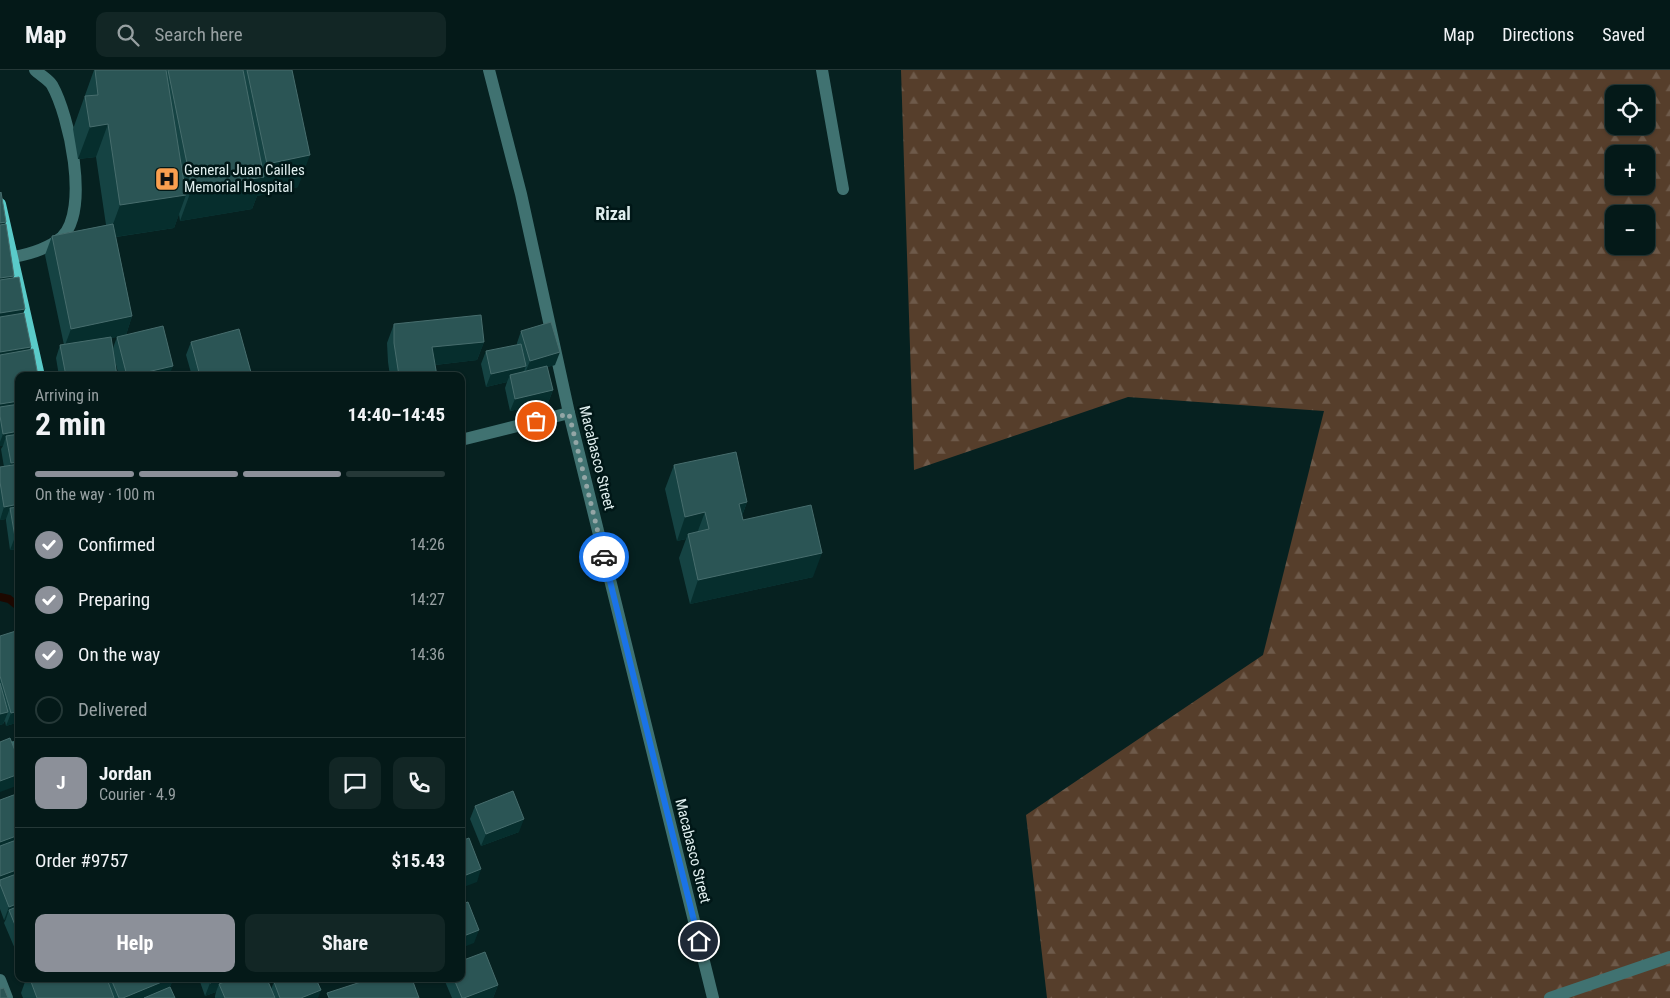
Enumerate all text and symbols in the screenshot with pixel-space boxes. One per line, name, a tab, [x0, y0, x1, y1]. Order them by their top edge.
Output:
search box	[96, 12, 446, 57]
text: Map	[25, 21, 66, 49]
icon: search	[114, 21, 142, 49]
text: Search here	[154, 23, 243, 46]
text: Map	[1443, 24, 1474, 45]
text: Directions	[1502, 24, 1574, 45]
text: Saved	[1602, 24, 1645, 45]
map controls	[1605, 85, 1655, 255]
button: locate	[1605, 85, 1655, 135]
button: +	[1605, 145, 1655, 195]
place label: General Juan Cailles Memorial Hospital	[184, 161, 305, 196]
hospital icon: General Juan Cailles Memorial Hospital	[154, 166, 180, 192]
district label: Rizal	[595, 203, 631, 224]
button: −	[1605, 205, 1655, 255]
text: Arriving in	[35, 386, 99, 405]
pin	[515, 400, 557, 442]
text: 14:40–14:45	[347, 403, 445, 426]
street label: Macabasco Street	[575, 404, 619, 512]
text: 2 min	[35, 405, 106, 443]
icon: bag	[522, 407, 550, 435]
text: On the way · 100 m	[35, 485, 155, 504]
icon: check	[35, 531, 63, 559]
courier	[579, 532, 629, 582]
text: Confirmed	[78, 533, 155, 556]
text: 14:26	[410, 535, 445, 554]
icon: car	[590, 543, 618, 571]
icon: check	[35, 586, 63, 614]
text: Preparing	[78, 588, 150, 611]
text: 14:27	[410, 590, 445, 609]
icon: check	[35, 641, 63, 669]
text: On the way	[78, 643, 160, 666]
text: 14:36	[410, 645, 445, 664]
text: Delivered	[78, 698, 147, 721]
button: chat	[329, 757, 381, 809]
button: phone	[393, 757, 445, 809]
text: Jordan	[99, 762, 152, 785]
text: J	[56, 771, 66, 794]
text: Courier · 4.9	[99, 785, 176, 804]
street label: Macabasco Street	[671, 797, 715, 905]
text: Order #9757	[35, 849, 128, 872]
text: $15.43	[391, 849, 445, 872]
button: Help	[35, 914, 235, 972]
button: Share	[245, 914, 445, 972]
pin	[678, 920, 720, 962]
icon: home	[685, 927, 713, 955]

